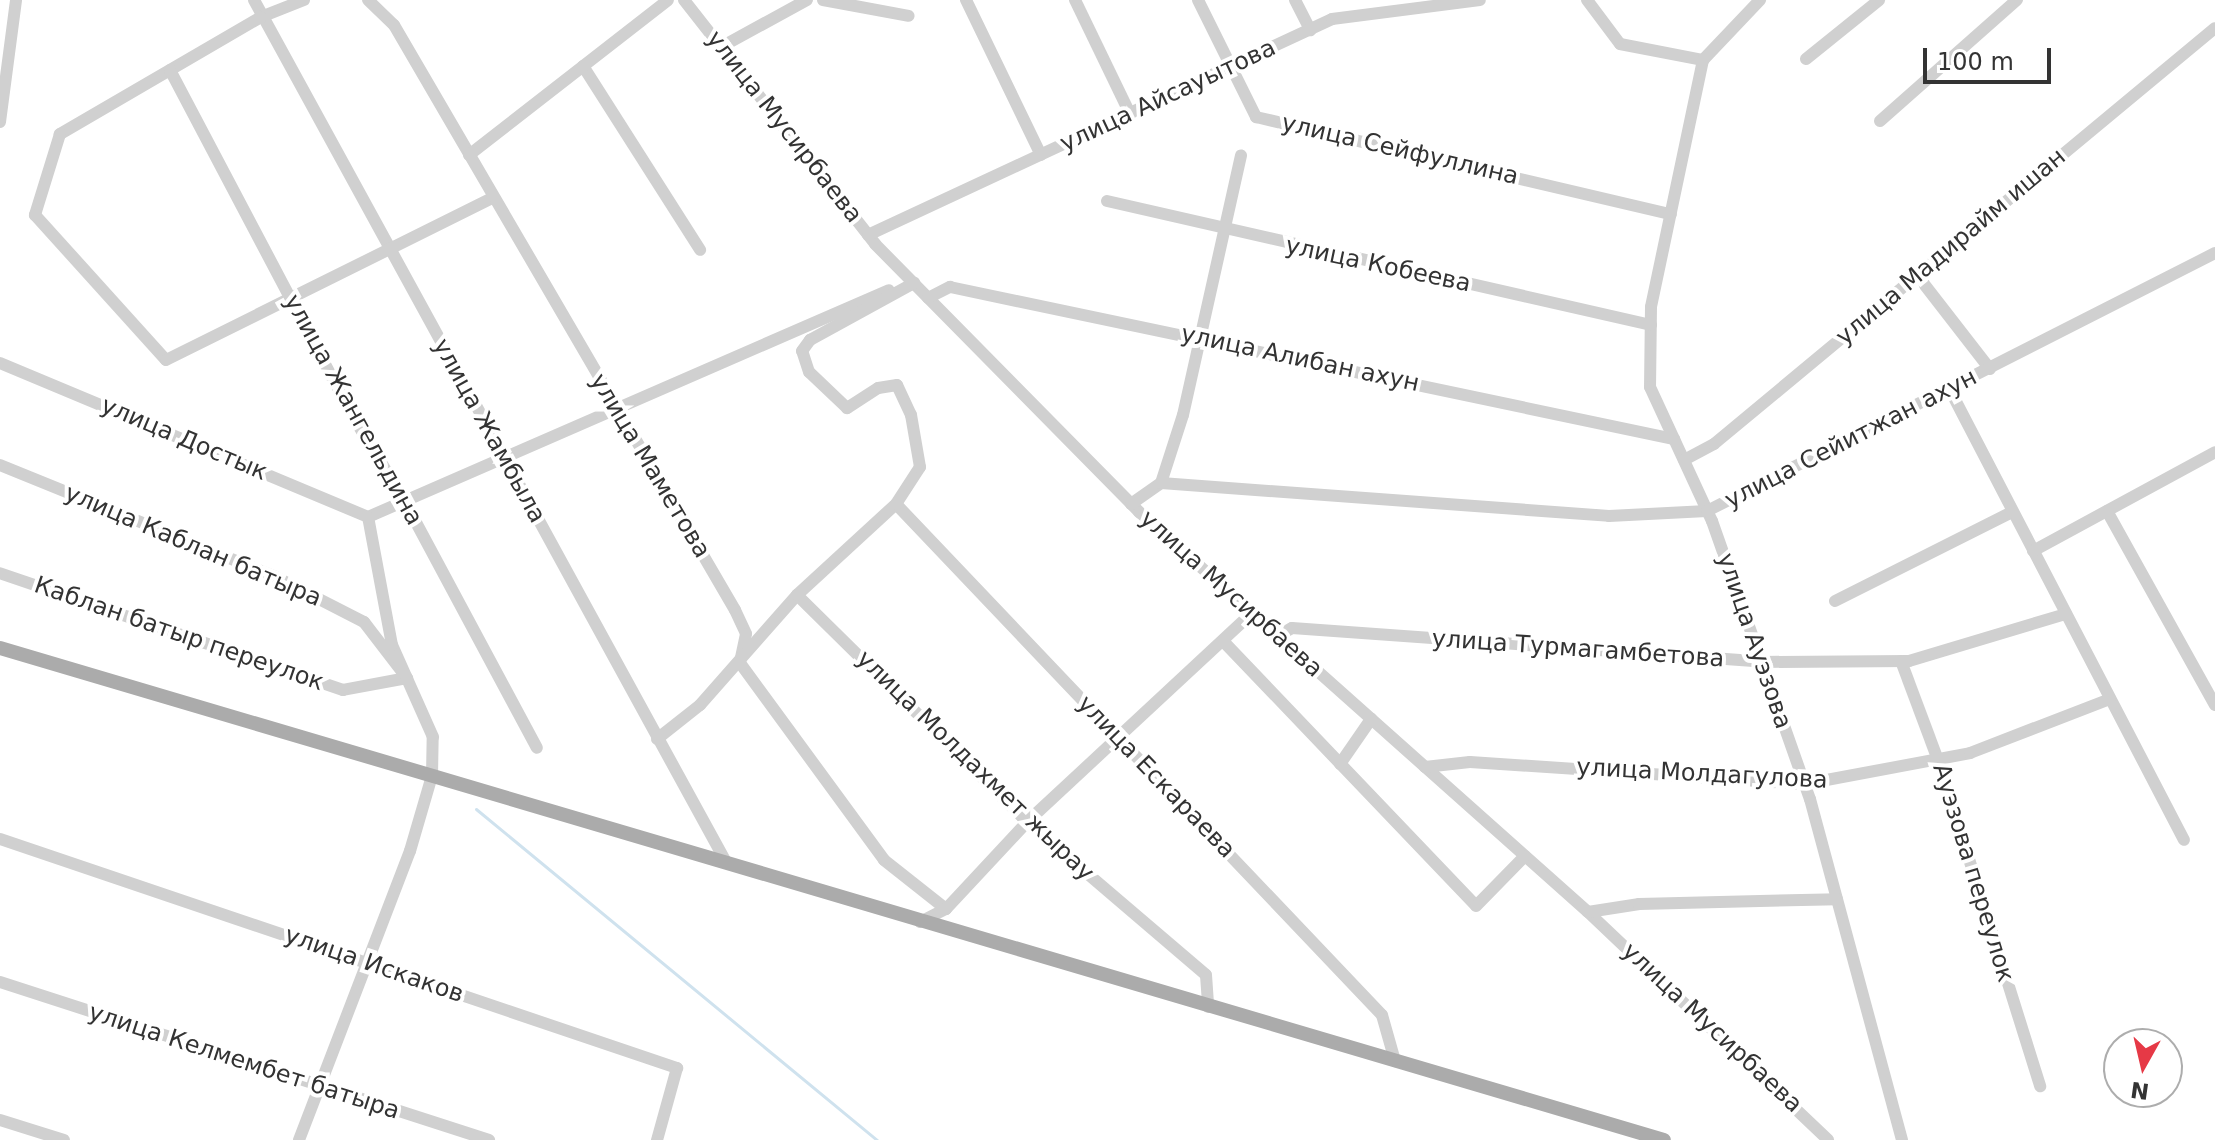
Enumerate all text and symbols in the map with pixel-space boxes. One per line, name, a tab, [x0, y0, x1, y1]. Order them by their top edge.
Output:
street label: улица Мусирбаева	[700, 25, 868, 229]
scale bar	[1927, 32, 2055, 82]
street label: улица Айсауытова	[1056, 33, 1280, 159]
text: 100 m	[1937, 48, 2014, 76]
street label: улица Сейфуллина	[1279, 109, 1521, 191]
street label: улица Мадирайм ишан	[1830, 143, 2072, 351]
street label: улица Кобеева	[1283, 231, 1473, 299]
street label: улица Жангельдина	[277, 290, 429, 530]
street label: улица Алибан ахун	[1178, 320, 1422, 398]
street label: улица Жамбыла	[426, 334, 552, 528]
street label: улица Сейитжан ахун	[1720, 363, 1982, 515]
street label: улица Маметова	[584, 369, 716, 563]
street label: улица Достык	[97, 391, 271, 487]
street label: улица Каблан батыра	[60, 479, 326, 613]
street label: улица Мусирбаева	[1134, 504, 1328, 684]
street label: улица Ауэзова	[1710, 549, 1798, 733]
street label: Каблан батыр переулок	[30, 571, 328, 697]
street label: улица Турмагамбетова	[1431, 624, 1725, 674]
street label: улица Молдахмет жырау	[850, 645, 1100, 887]
street label: улица Ескараева	[1071, 690, 1241, 864]
street label: улица Молдагулова	[1576, 753, 1828, 795]
street label: Ауэзова переулок	[1926, 760, 2020, 986]
street label: улица Искаков	[281, 921, 467, 1009]
street label: улица Мусирбаева	[1616, 937, 1808, 1119]
street label: улица Келмембет батыра	[85, 998, 403, 1126]
north arrow	[2103, 1028, 2183, 1108]
text: N	[2129, 1077, 2151, 1104]

